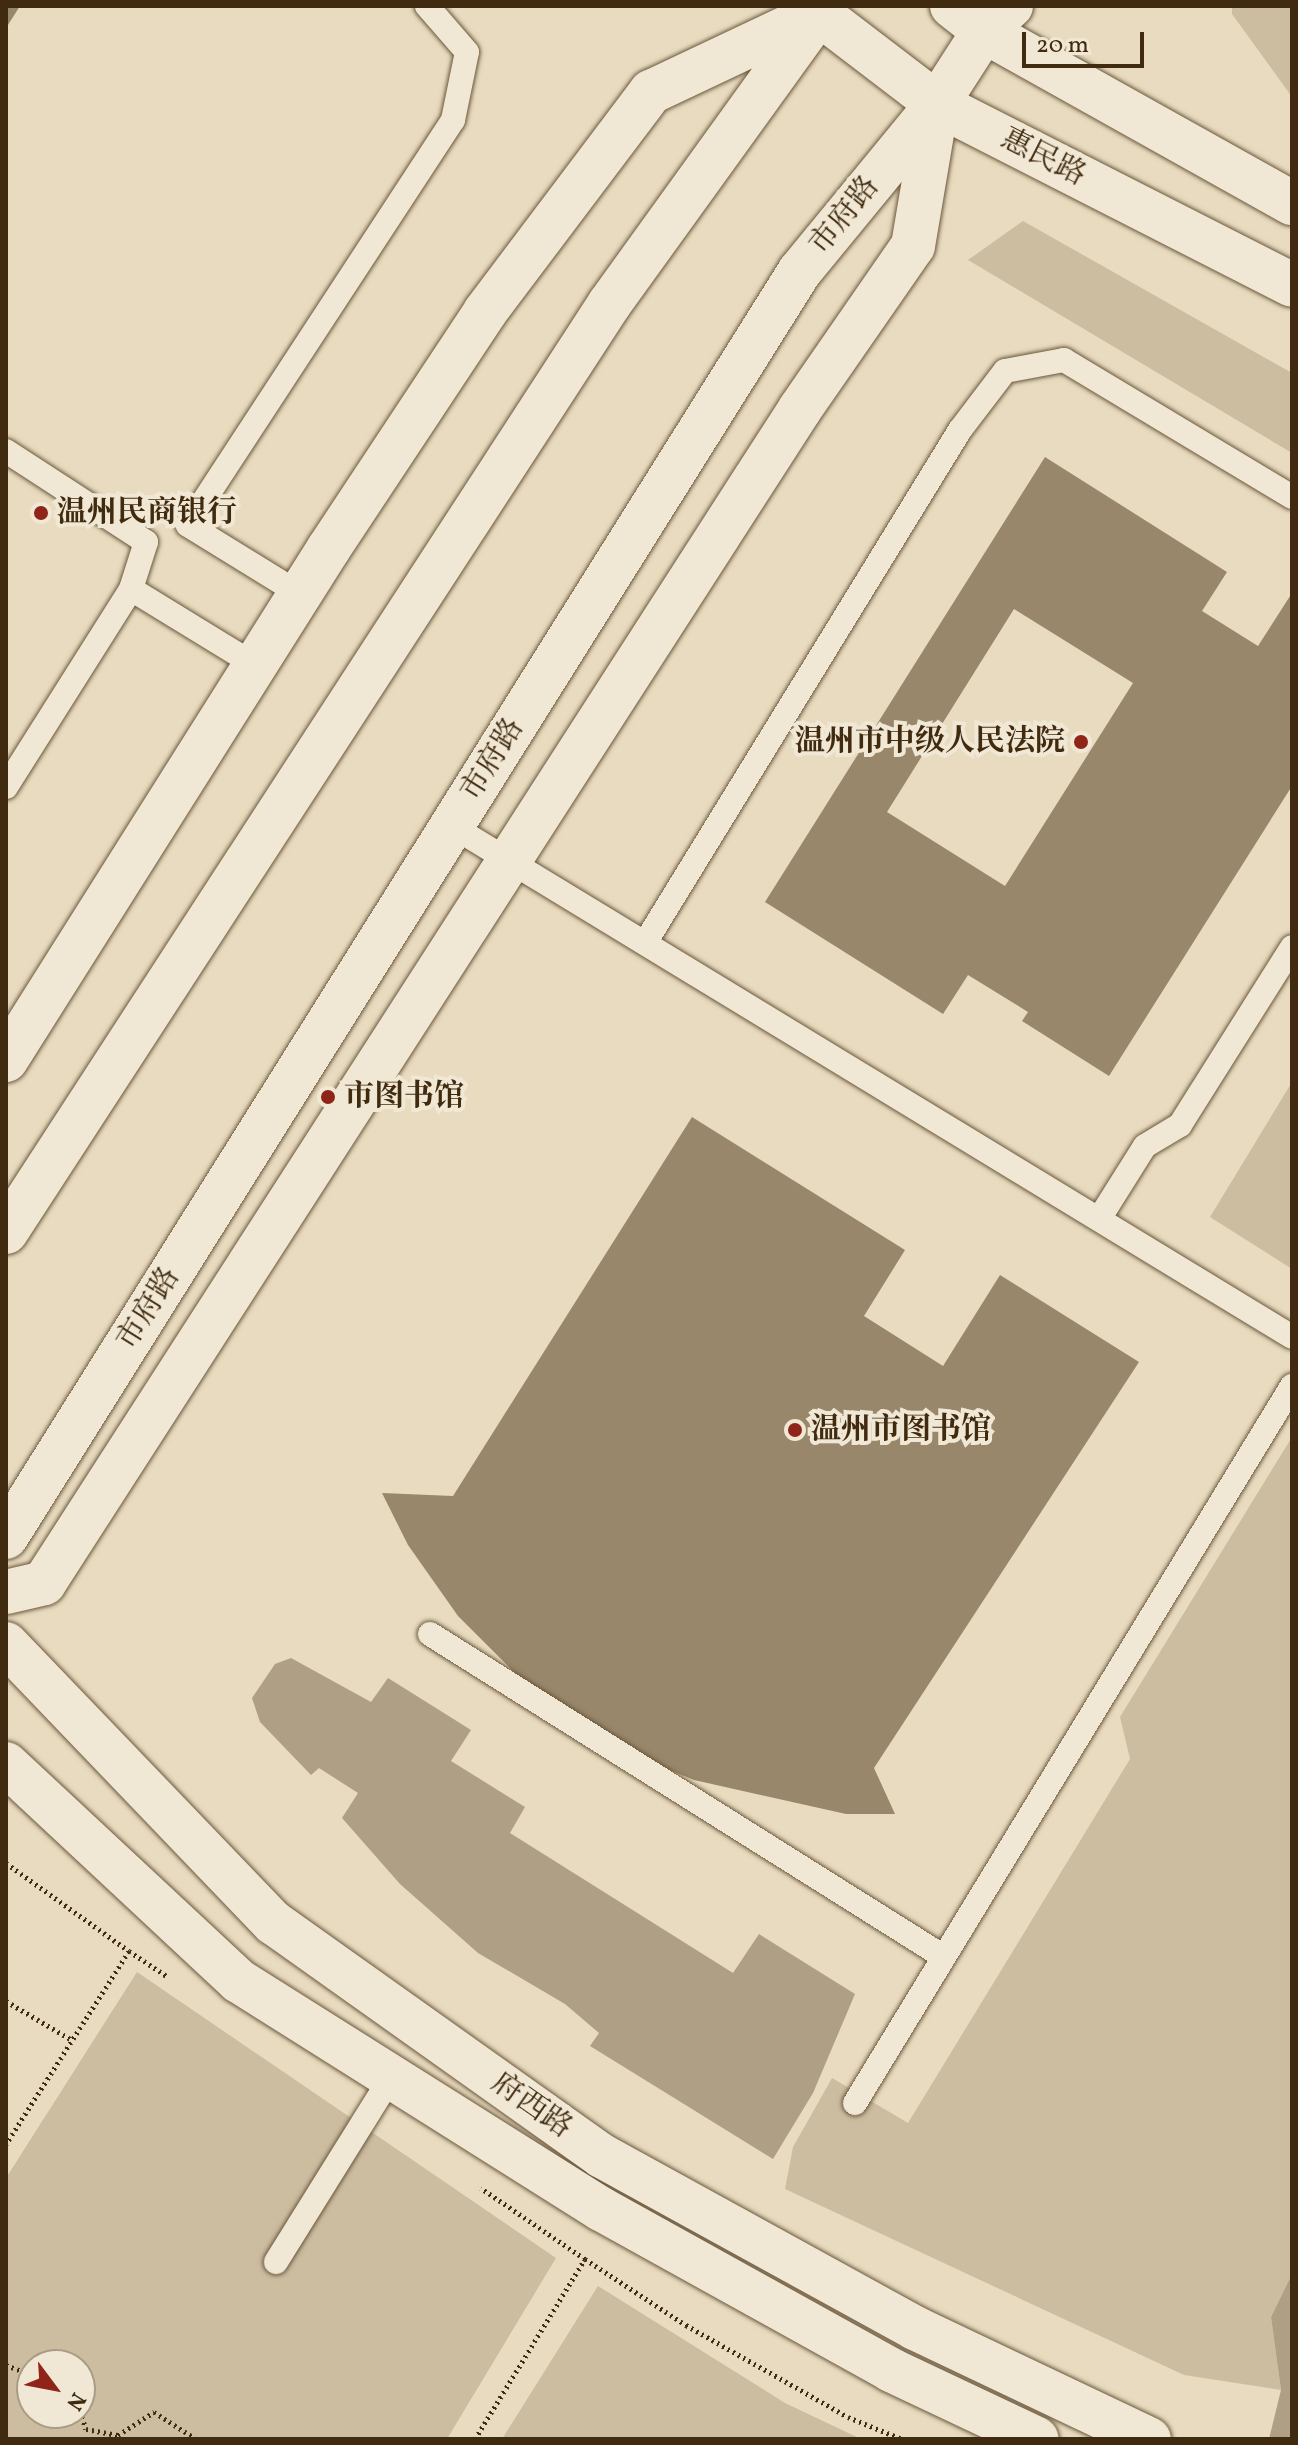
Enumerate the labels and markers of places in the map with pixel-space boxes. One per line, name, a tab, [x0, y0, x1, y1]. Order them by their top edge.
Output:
place label: 温州民商银行	[57, 495, 237, 531]
marker: 温州民商银行	[32, 504, 50, 522]
place label: 温州市中级人民法院	[795, 724, 1065, 760]
marker: 温州市中级人民法院	[1072, 733, 1090, 751]
place label: 市图书馆	[344, 1079, 464, 1115]
marker: 市图书馆	[319, 1088, 337, 1106]
place label: 温州市图书馆	[811, 1412, 991, 1448]
marker: 温州市图书馆	[786, 1421, 804, 1439]

